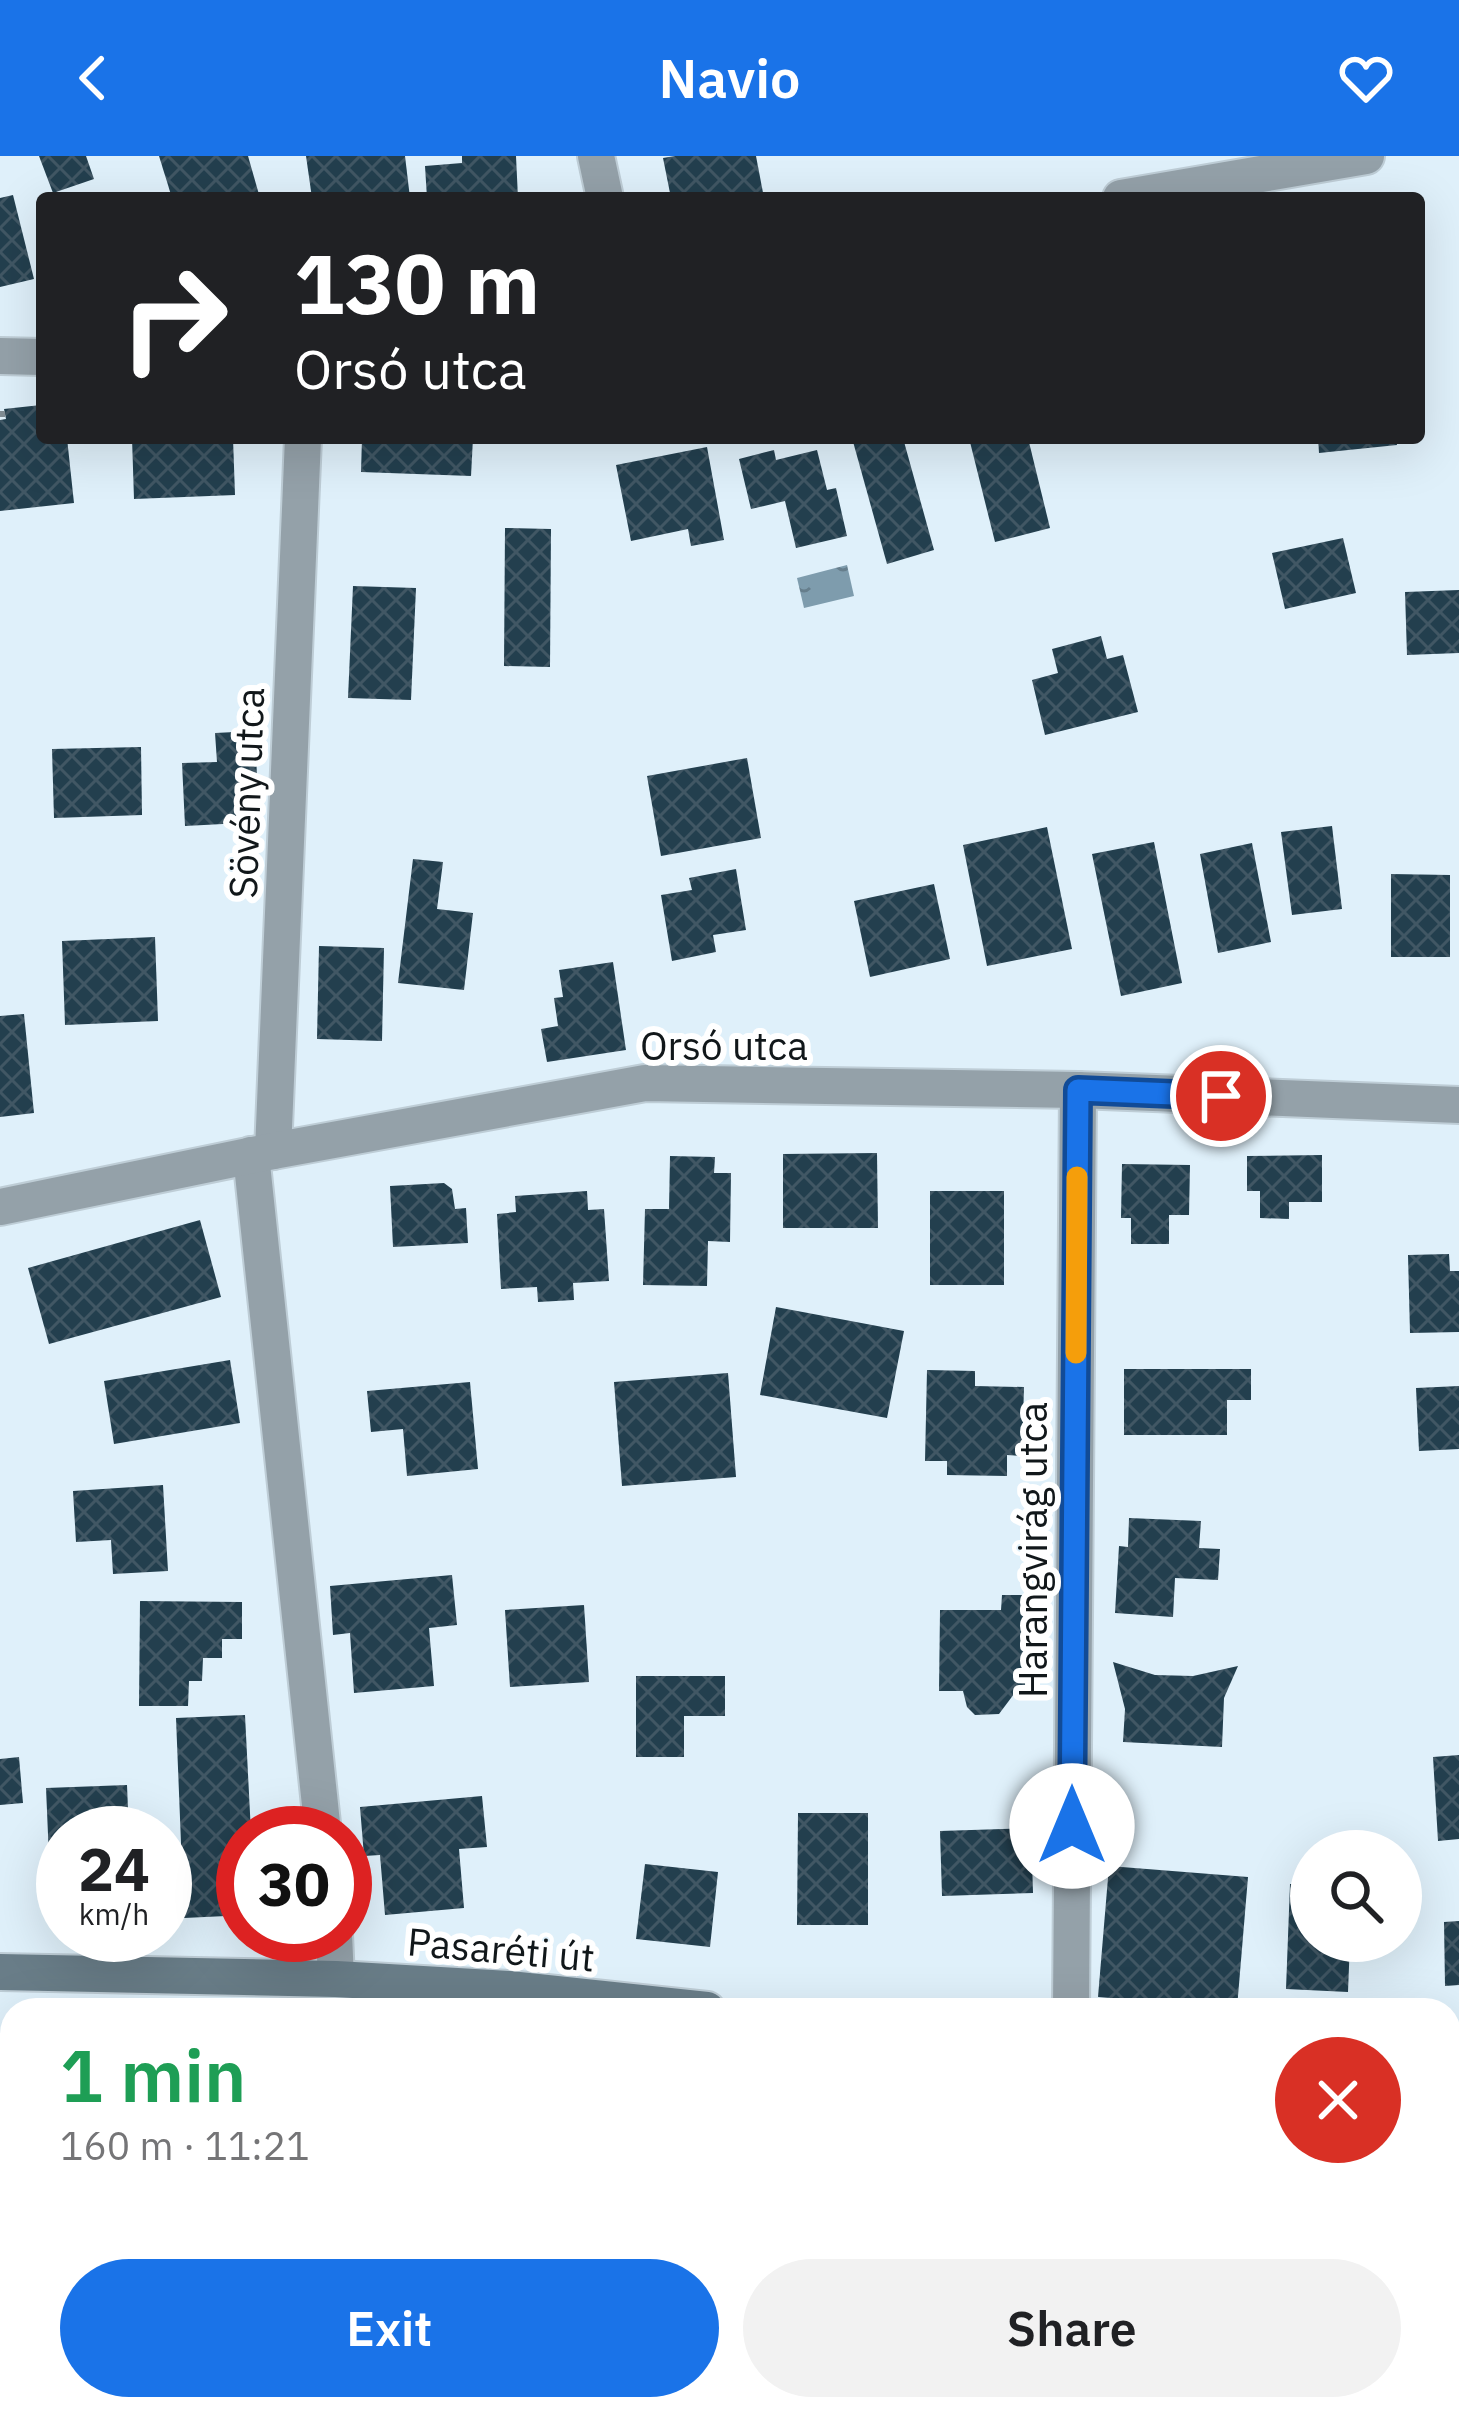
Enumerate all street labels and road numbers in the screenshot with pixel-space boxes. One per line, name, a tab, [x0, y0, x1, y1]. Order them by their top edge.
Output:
street label: Sövény utca	[217, 687, 275, 899]
street label: Orsó utca	[640, 1020, 808, 1071]
street label: Harangvirág utca	[1007, 1402, 1058, 1698]
street label: Pasaréti út	[405, 1915, 597, 1983]

